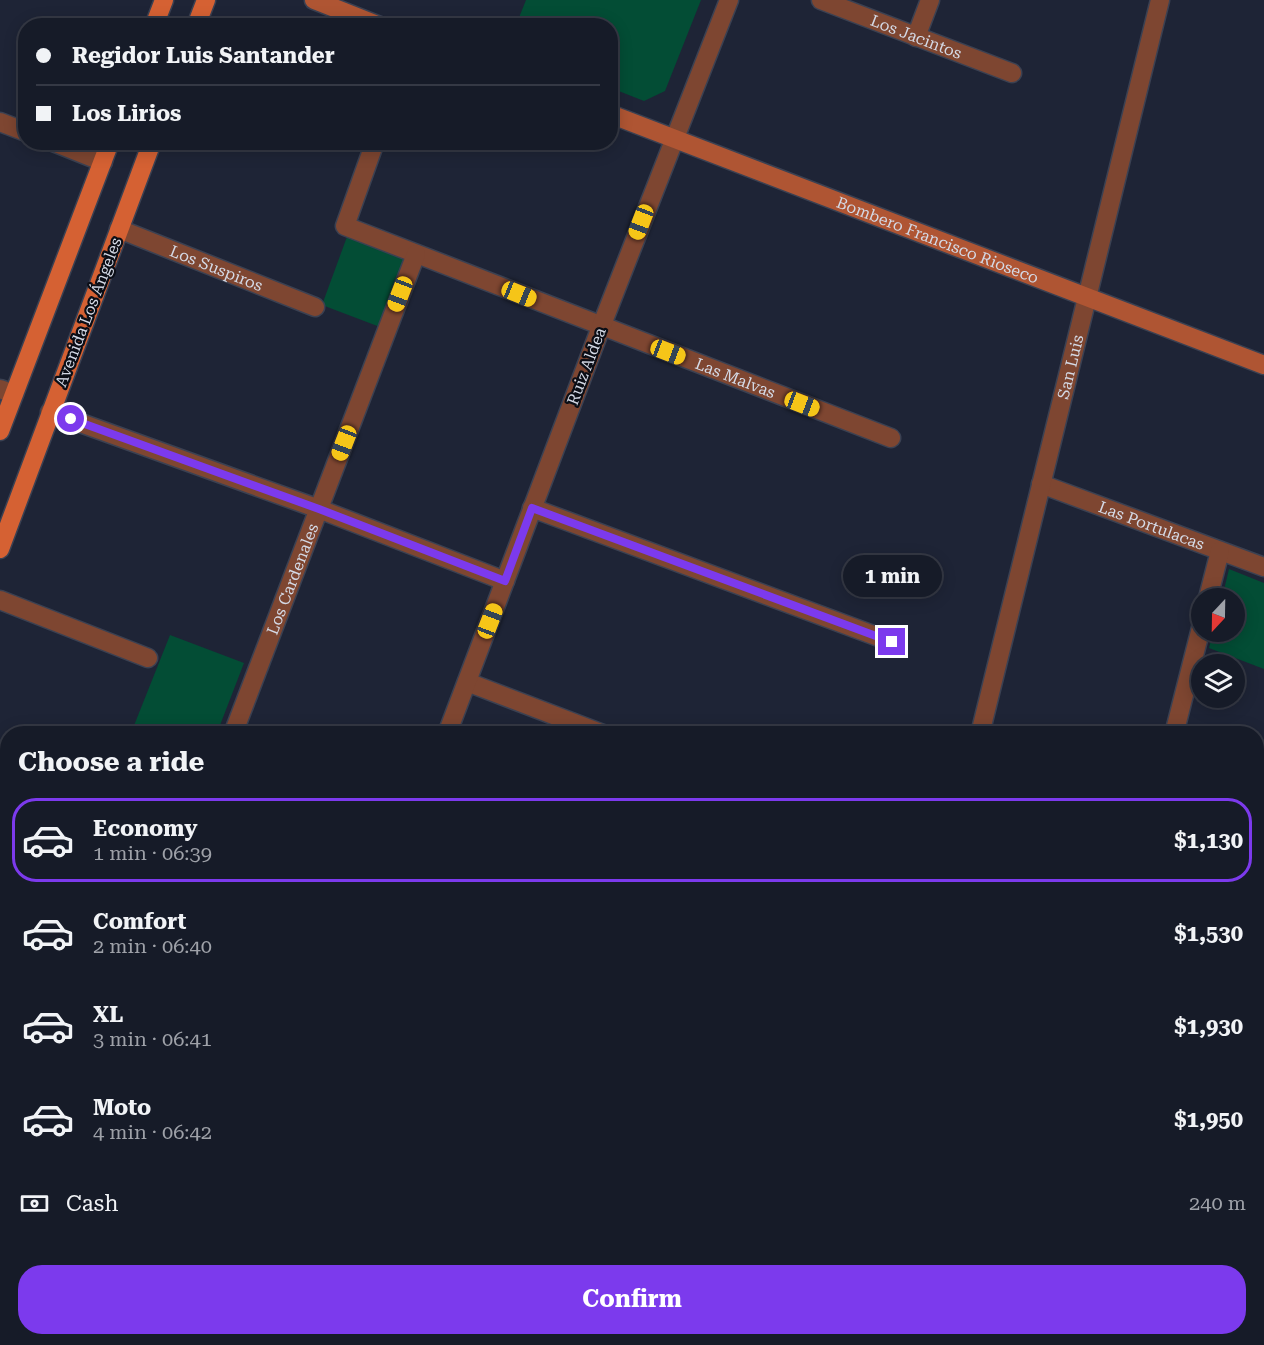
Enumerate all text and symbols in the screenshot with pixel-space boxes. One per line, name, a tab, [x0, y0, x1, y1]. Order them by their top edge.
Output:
street label: Los Jacintos	[868, 11, 965, 63]
text: Regidor Luis Santander	[72, 43, 335, 68]
text: Los Lirios	[72, 101, 181, 126]
street label: Bombero Francisco Rioseco	[834, 193, 1041, 288]
car	[626, 202, 656, 242]
street label: Avenida Los Ángeles	[51, 234, 126, 390]
street label: Los Suspiros	[167, 241, 266, 295]
car	[385, 274, 415, 314]
car	[499, 279, 539, 309]
street label: Ruiz Aldea	[563, 324, 610, 408]
street label: San Luis	[1053, 332, 1088, 401]
car	[648, 337, 688, 367]
street label: Las Malvas	[692, 354, 778, 402]
car	[782, 389, 822, 419]
route start	[57, 405, 84, 432]
car	[329, 423, 359, 463]
street label: Las Portulacas	[1096, 497, 1207, 554]
street label: Los Cardenales	[263, 520, 323, 637]
callout: 1 min	[842, 555, 942, 597]
text: 1 min	[865, 564, 920, 588]
north arrow	[1191, 588, 1245, 642]
map controls	[1191, 588, 1245, 708]
car	[475, 601, 505, 641]
route end	[878, 628, 905, 655]
button: layers	[1191, 654, 1245, 708]
text: Choose a ride	[18, 746, 204, 778]
icon: car	[21, 813, 75, 867]
text: Economy	[93, 816, 197, 841]
text: $1,130	[1174, 828, 1243, 853]
text: 1 min · 06:39	[93, 841, 212, 865]
icon: car	[21, 906, 75, 960]
text: Comfort	[93, 909, 186, 934]
text: $1,530	[1174, 921, 1243, 946]
text: 2 min · 06:40	[93, 934, 212, 958]
icon: car	[21, 999, 75, 1053]
text: XL	[93, 1002, 123, 1027]
text: $1,930	[1174, 1014, 1243, 1039]
text: 3 min · 06:41	[93, 1027, 212, 1051]
icon: car	[21, 1092, 75, 1146]
text: Moto	[93, 1095, 151, 1120]
text: $1,950	[1174, 1107, 1243, 1132]
text: 4 min · 06:42	[93, 1120, 212, 1144]
icon: cash	[18, 1187, 51, 1220]
text: Cash	[66, 1191, 118, 1216]
text: 240 m	[1189, 1191, 1246, 1215]
button: Confirm	[18, 1265, 1246, 1334]

